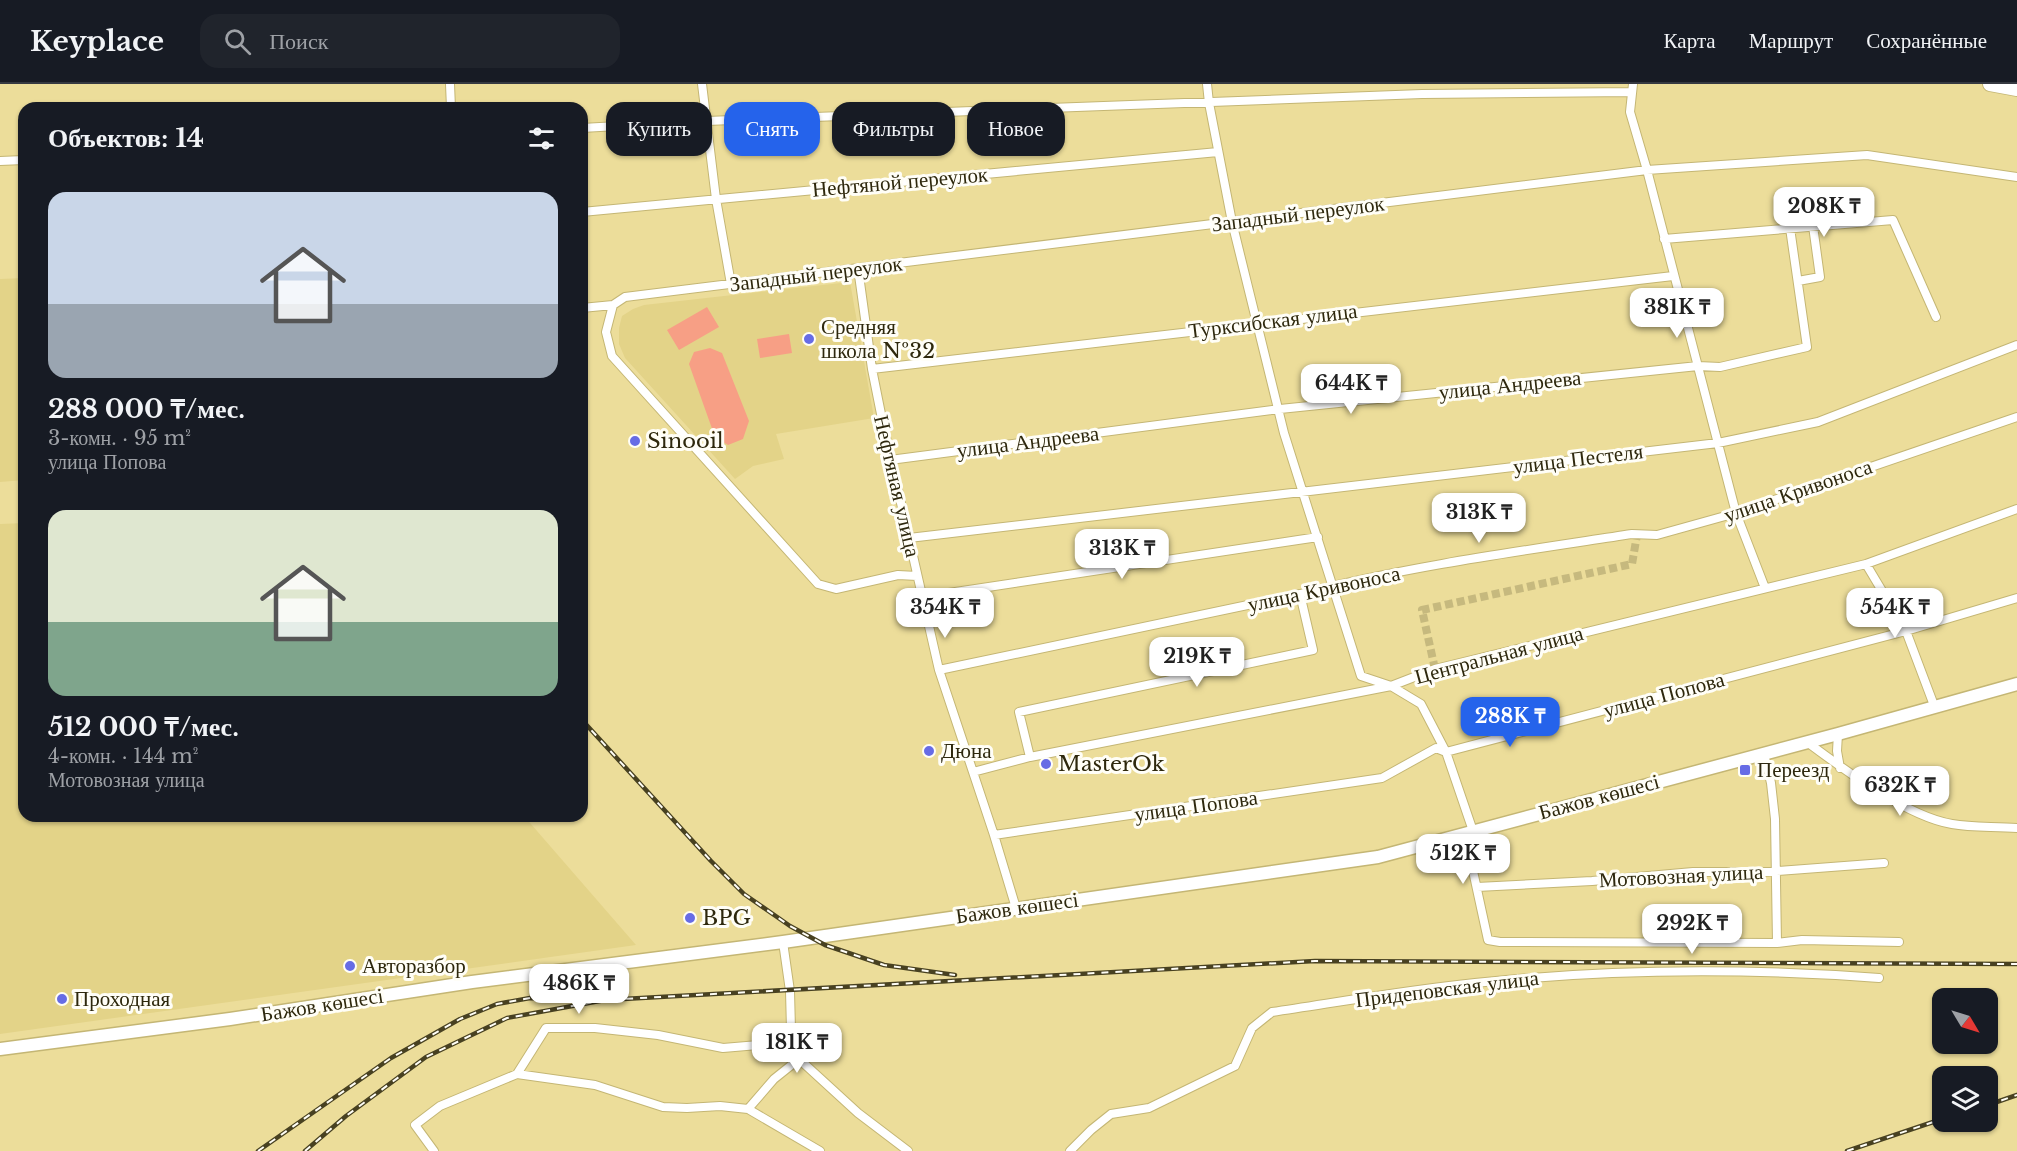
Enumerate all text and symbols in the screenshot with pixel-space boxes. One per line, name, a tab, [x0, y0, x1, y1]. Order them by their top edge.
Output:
search box	[200, 14, 620, 68]
text: Keyplace	[30, 24, 164, 59]
icon: search	[221, 25, 254, 58]
text: Поиск	[269, 28, 328, 55]
text: Карта	[1664, 28, 1716, 54]
text: Маршрут	[1749, 28, 1833, 54]
text: Сохранённые	[1866, 28, 1987, 54]
chip: Купить	[606, 102, 712, 156]
chip: Снять	[724, 102, 820, 156]
chip: Фильтры	[832, 102, 955, 156]
chip: Новое	[967, 102, 1065, 156]
text: Объектов: 14	[48, 122, 204, 154]
icon: filters	[525, 122, 558, 155]
street label: Нефтяной переулок	[811, 161, 990, 203]
pin: 208K ₸	[1775, 187, 1873, 238]
street label: Западный переулок	[1210, 190, 1387, 238]
text: 208K ₸	[1787, 194, 1861, 218]
icon: home	[249, 231, 357, 339]
street label: Западный переулок	[728, 250, 905, 298]
pin: 381K ₸	[1628, 288, 1726, 339]
text: 381K ₸	[1644, 295, 1710, 319]
street label: Турксибская улица	[1187, 298, 1360, 344]
place label: Средняя школа №32	[821, 314, 935, 364]
marker: Средняя школа №32	[802, 332, 816, 346]
pin: 644K ₸	[1302, 364, 1400, 415]
street label: улица Андреева	[1437, 365, 1583, 405]
text: 644K ₸	[1315, 371, 1387, 395]
text: 288 000 ₸/мес.	[48, 393, 245, 425]
street label: Нефтяная улица	[868, 412, 926, 560]
street label: улица Андреева	[955, 420, 1101, 464]
text: 3-комн. · 95 m²	[48, 426, 191, 450]
place label: Sinooil	[647, 428, 724, 454]
marker: Sinooil	[628, 434, 642, 448]
street label: улица Пестеля	[1511, 438, 1645, 480]
text: улица Попова	[48, 450, 166, 474]
street label: улица Кривоноса	[1720, 453, 1876, 529]
pin: 313K ₸	[1430, 493, 1528, 544]
text: 313K ₸	[1446, 500, 1512, 524]
pin: 313K ₸	[1073, 529, 1171, 580]
text: 313K ₸	[1089, 536, 1155, 560]
icon: home	[249, 549, 357, 657]
street label: улица Кривоноса	[1245, 560, 1403, 618]
pin: 354K ₸	[896, 588, 994, 639]
pin: 554K ₸	[1846, 588, 1944, 639]
text: 354K ₸	[910, 595, 980, 619]
text: 554K ₸	[1860, 595, 1930, 619]
street label: Центральная улица	[1412, 620, 1587, 690]
pin: 219K ₸	[1148, 637, 1246, 688]
text: 219K ₸	[1163, 644, 1231, 668]
street label: улица Попова	[1601, 666, 1728, 724]
pin: 288K ₸	[1461, 697, 1559, 748]
text: 288K ₸	[1475, 704, 1545, 728]
text: 512 000 ₸/мес.	[48, 711, 239, 743]
place label: Дюна	[941, 738, 992, 764]
text: 4-комн. · 144 m²	[48, 744, 198, 768]
marker: Дюна	[922, 744, 936, 758]
place label: MasterOk	[1058, 751, 1165, 777]
marker: MasterOk	[1039, 757, 1053, 771]
place label: Переезд	[1757, 757, 1830, 783]
marker: Переезд	[1738, 763, 1752, 777]
pin: 632K ₸	[1851, 766, 1949, 817]
text: Мотовозная улица	[48, 768, 205, 792]
street label: Бажов көшесі	[1536, 768, 1662, 826]
text: 632K ₸	[1864, 773, 1936, 797]
street label: улица Попова	[1133, 784, 1260, 828]
pin: 512K ₸	[1414, 834, 1512, 885]
text: 512K ₸	[1430, 841, 1496, 865]
street label: Мотовозная улица	[1598, 859, 1764, 893]
street label: Бажов көшесі	[954, 886, 1080, 929]
pin: 292K ₸	[1643, 904, 1741, 955]
place label: BPG	[702, 905, 751, 931]
marker: BPG	[683, 911, 697, 925]
text: 292K ₸	[1656, 911, 1728, 935]
place label: Авторазбор	[362, 953, 466, 979]
marker: Авторазбор	[343, 959, 357, 973]
pin: 486K ₸	[530, 964, 628, 1015]
street label: Придеповская улица	[1354, 965, 1541, 1013]
text: 486K ₸	[543, 971, 615, 995]
street label: Бажов көшесі	[259, 982, 385, 1028]
place label: Проходная	[74, 986, 170, 1012]
north arrow	[1932, 988, 1998, 1054]
map controls	[1932, 988, 1998, 1132]
marker: Проходная	[55, 992, 69, 1006]
pin: 181K ₸	[748, 1023, 846, 1074]
text: 181K ₸	[766, 1030, 828, 1054]
button: layers	[1932, 1066, 1998, 1132]

